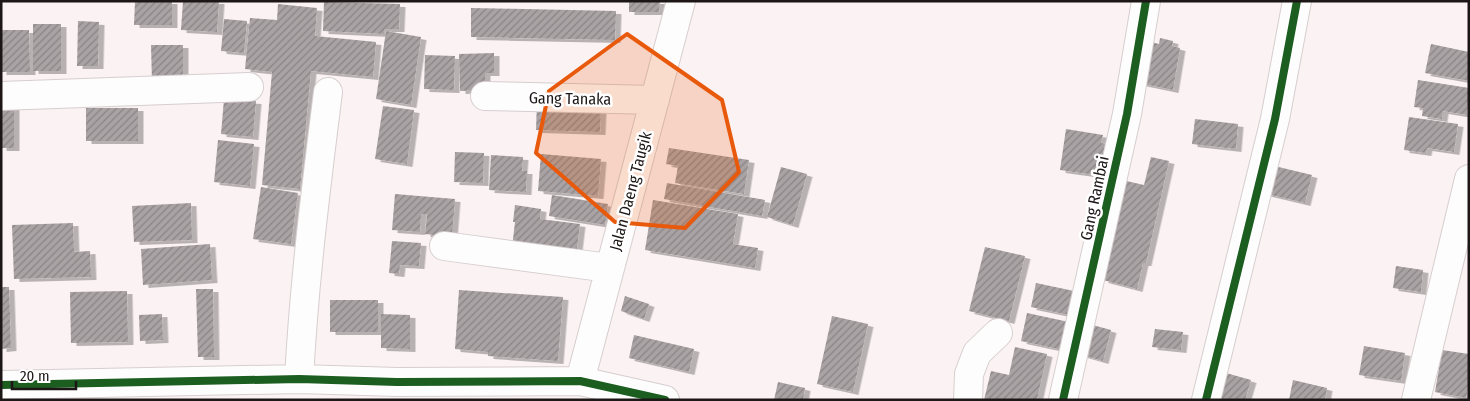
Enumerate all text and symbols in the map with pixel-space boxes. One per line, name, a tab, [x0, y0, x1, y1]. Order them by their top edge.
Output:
street label: Gang Tanaka	[529, 88, 612, 109]
street label: Jalan Daeng Taugik	[605, 129, 656, 253]
street label: Gang Rambai	[1076, 154, 1113, 242]
scale bar	[12, 358, 76, 390]
text: 20 m	[20, 367, 50, 385]

